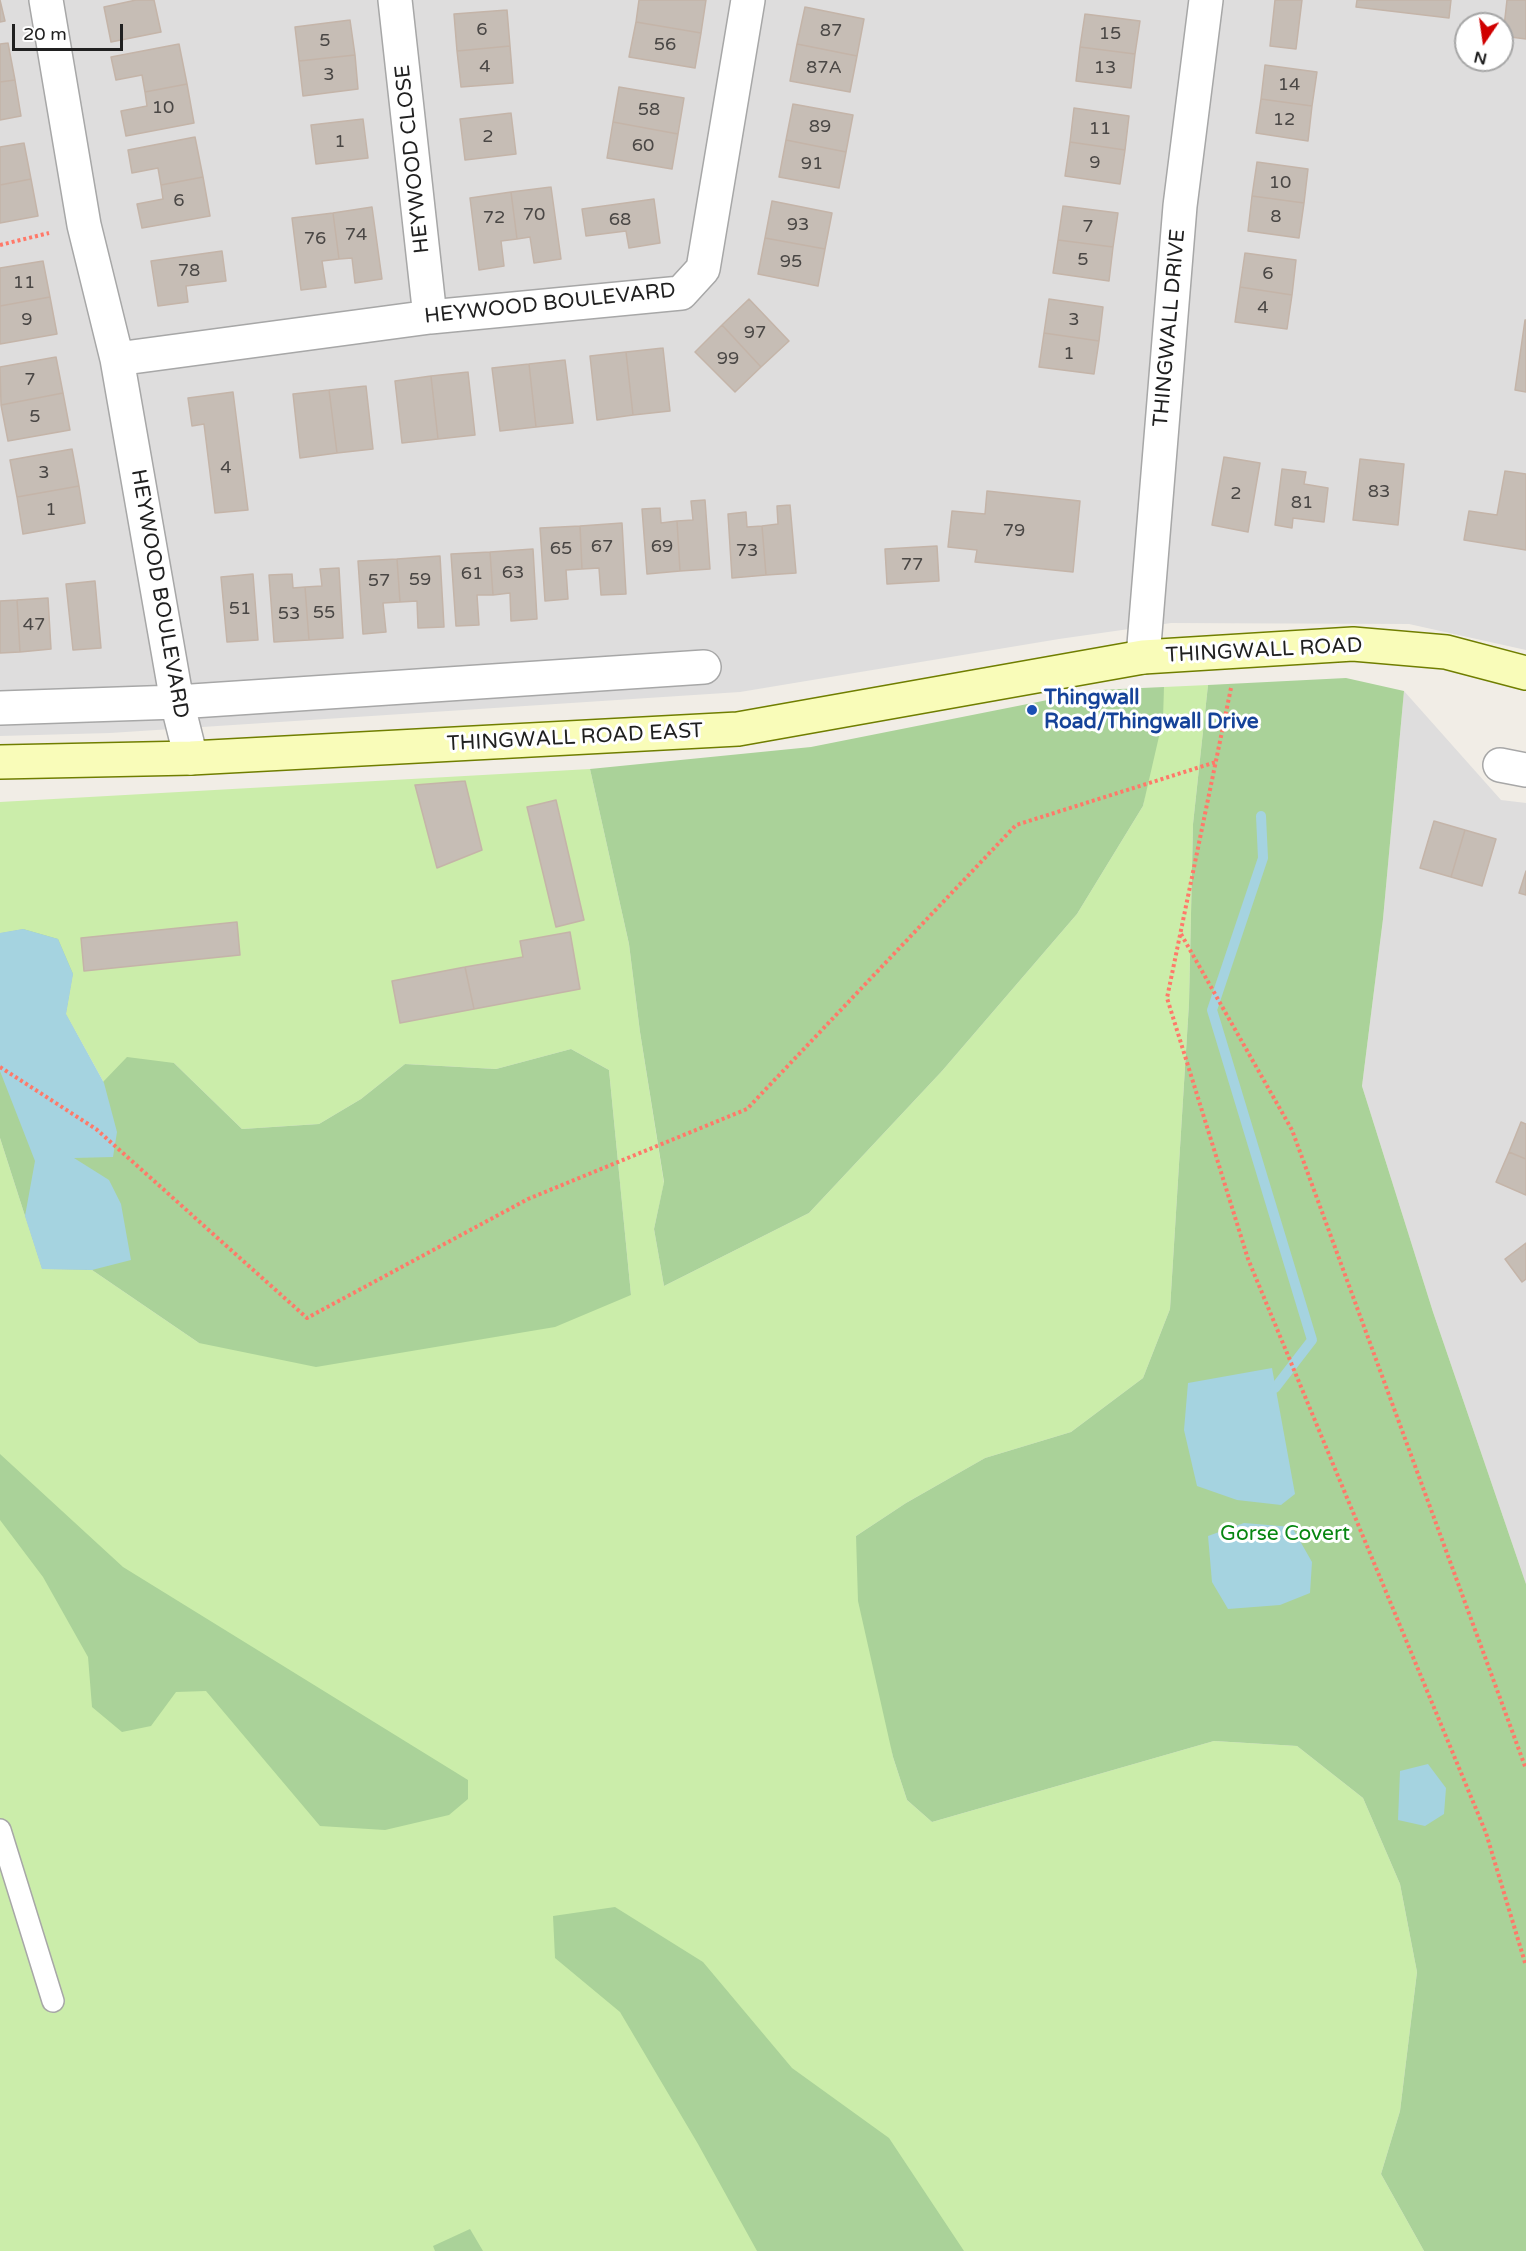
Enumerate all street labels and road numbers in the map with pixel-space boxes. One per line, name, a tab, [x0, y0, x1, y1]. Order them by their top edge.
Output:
street label: HEYWOOD CLOSE	[391, 63, 435, 255]
street label: THINGWALL DRIVE	[1149, 228, 1191, 428]
street label: HEYWOOD BOULEVARD	[423, 278, 677, 330]
street label: HEYWOOD BOULEVARD	[125, 467, 193, 721]
street label: THINGWALL ROAD	[1165, 633, 1363, 669]
street label: THINGWALL ROAD EAST	[446, 719, 704, 757]

